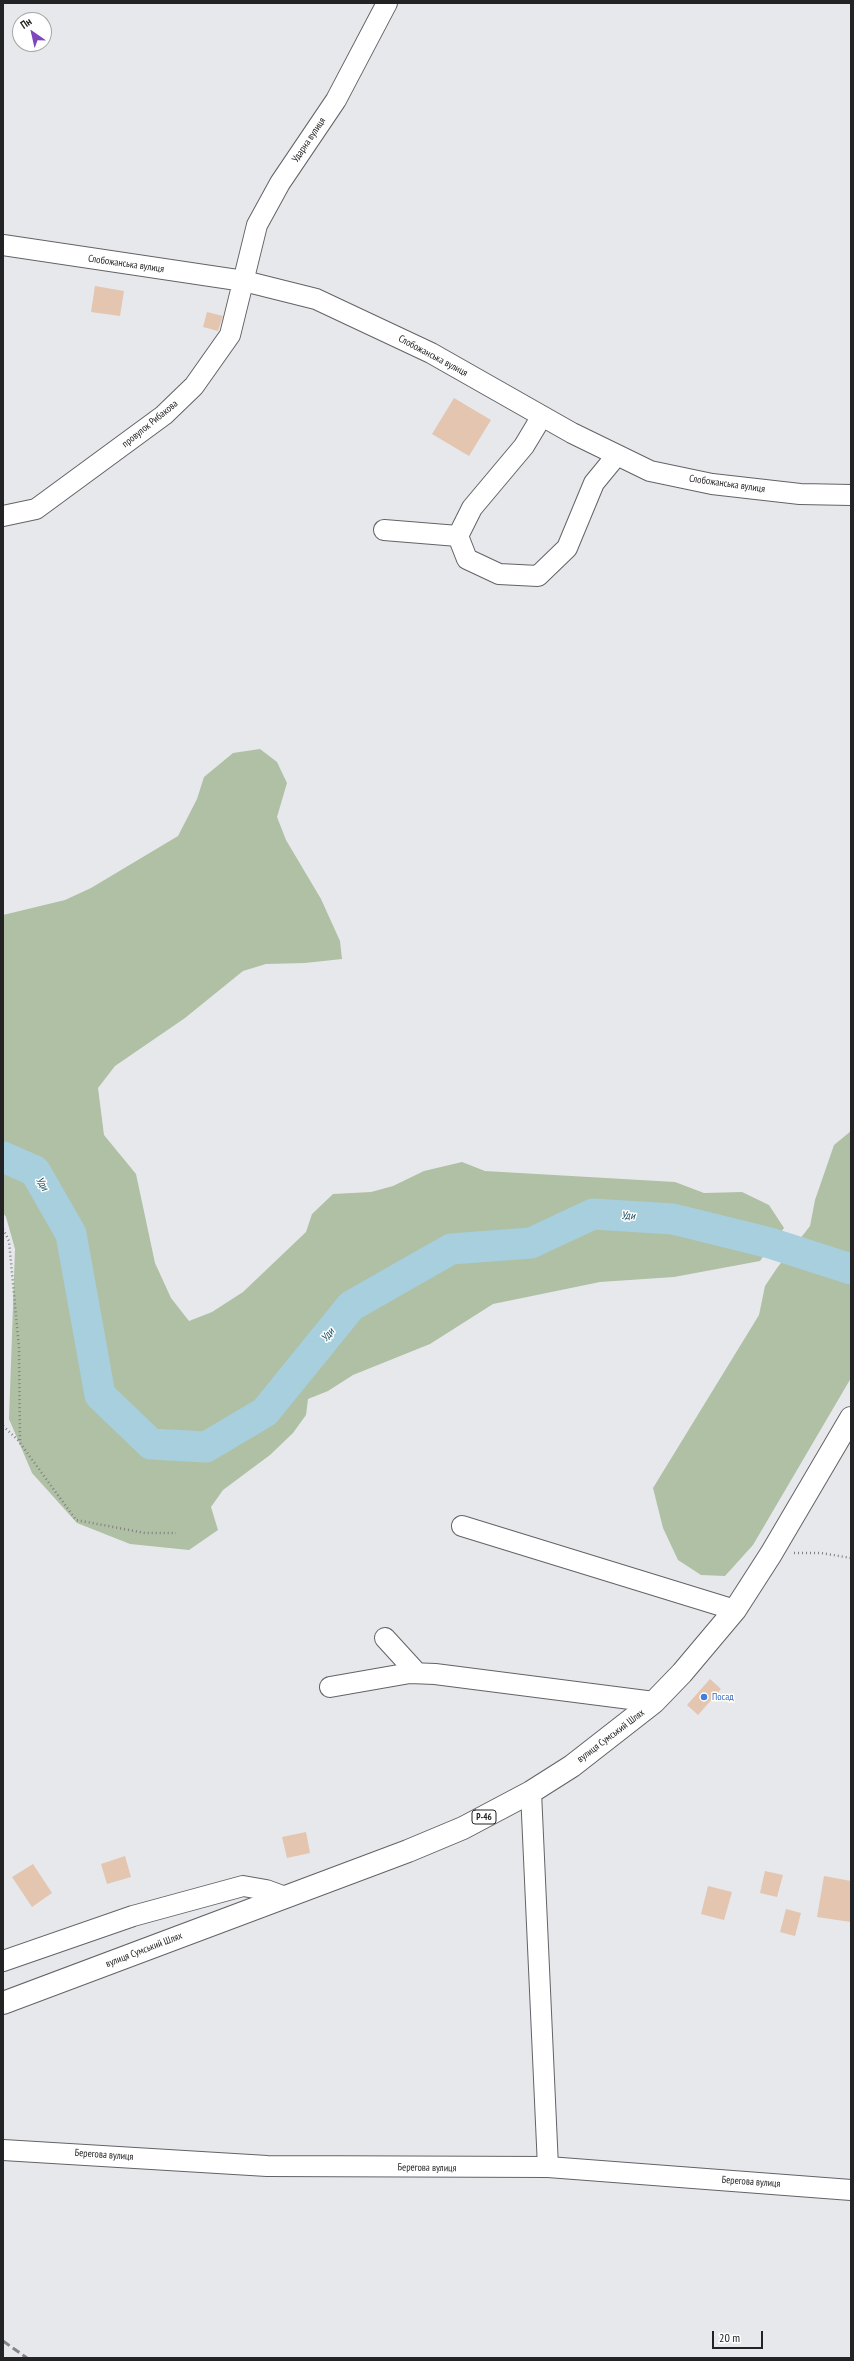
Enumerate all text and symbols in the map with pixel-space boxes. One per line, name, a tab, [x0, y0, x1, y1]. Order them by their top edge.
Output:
north arrow	[12, 12, 52, 52]
text: Пн	[18, 14, 34, 32]
street label: Ударна вулиця	[290, 115, 328, 165]
street label: Слобожанська вулиця	[87, 253, 165, 275]
street label: Слобожанська вулиця	[396, 333, 470, 379]
street label: провулок Рибакова	[120, 398, 180, 450]
street label: Слобожанська вулиця	[688, 473, 766, 495]
water label: Уди	[33, 1175, 51, 1193]
water label: Уди	[621, 1209, 635, 1223]
water label: Уди	[319, 1325, 337, 1345]
place label: Посад	[712, 1691, 734, 1703]
marker: Посад	[699, 1692, 709, 1702]
street label: вулиця Сумський Шлях	[575, 1707, 647, 1765]
road number: Р-46	[472, 1810, 496, 1824]
street label: вулиця Сумський Шлях	[104, 1930, 184, 1970]
street label: Берегова вулиця	[74, 2147, 134, 2163]
street label: Берегова вулиця	[398, 2161, 456, 2175]
street label: Берегова вулиця	[721, 2174, 781, 2190]
scale bar	[714, 2323, 765, 2349]
text: 20 m	[719, 2330, 740, 2345]

